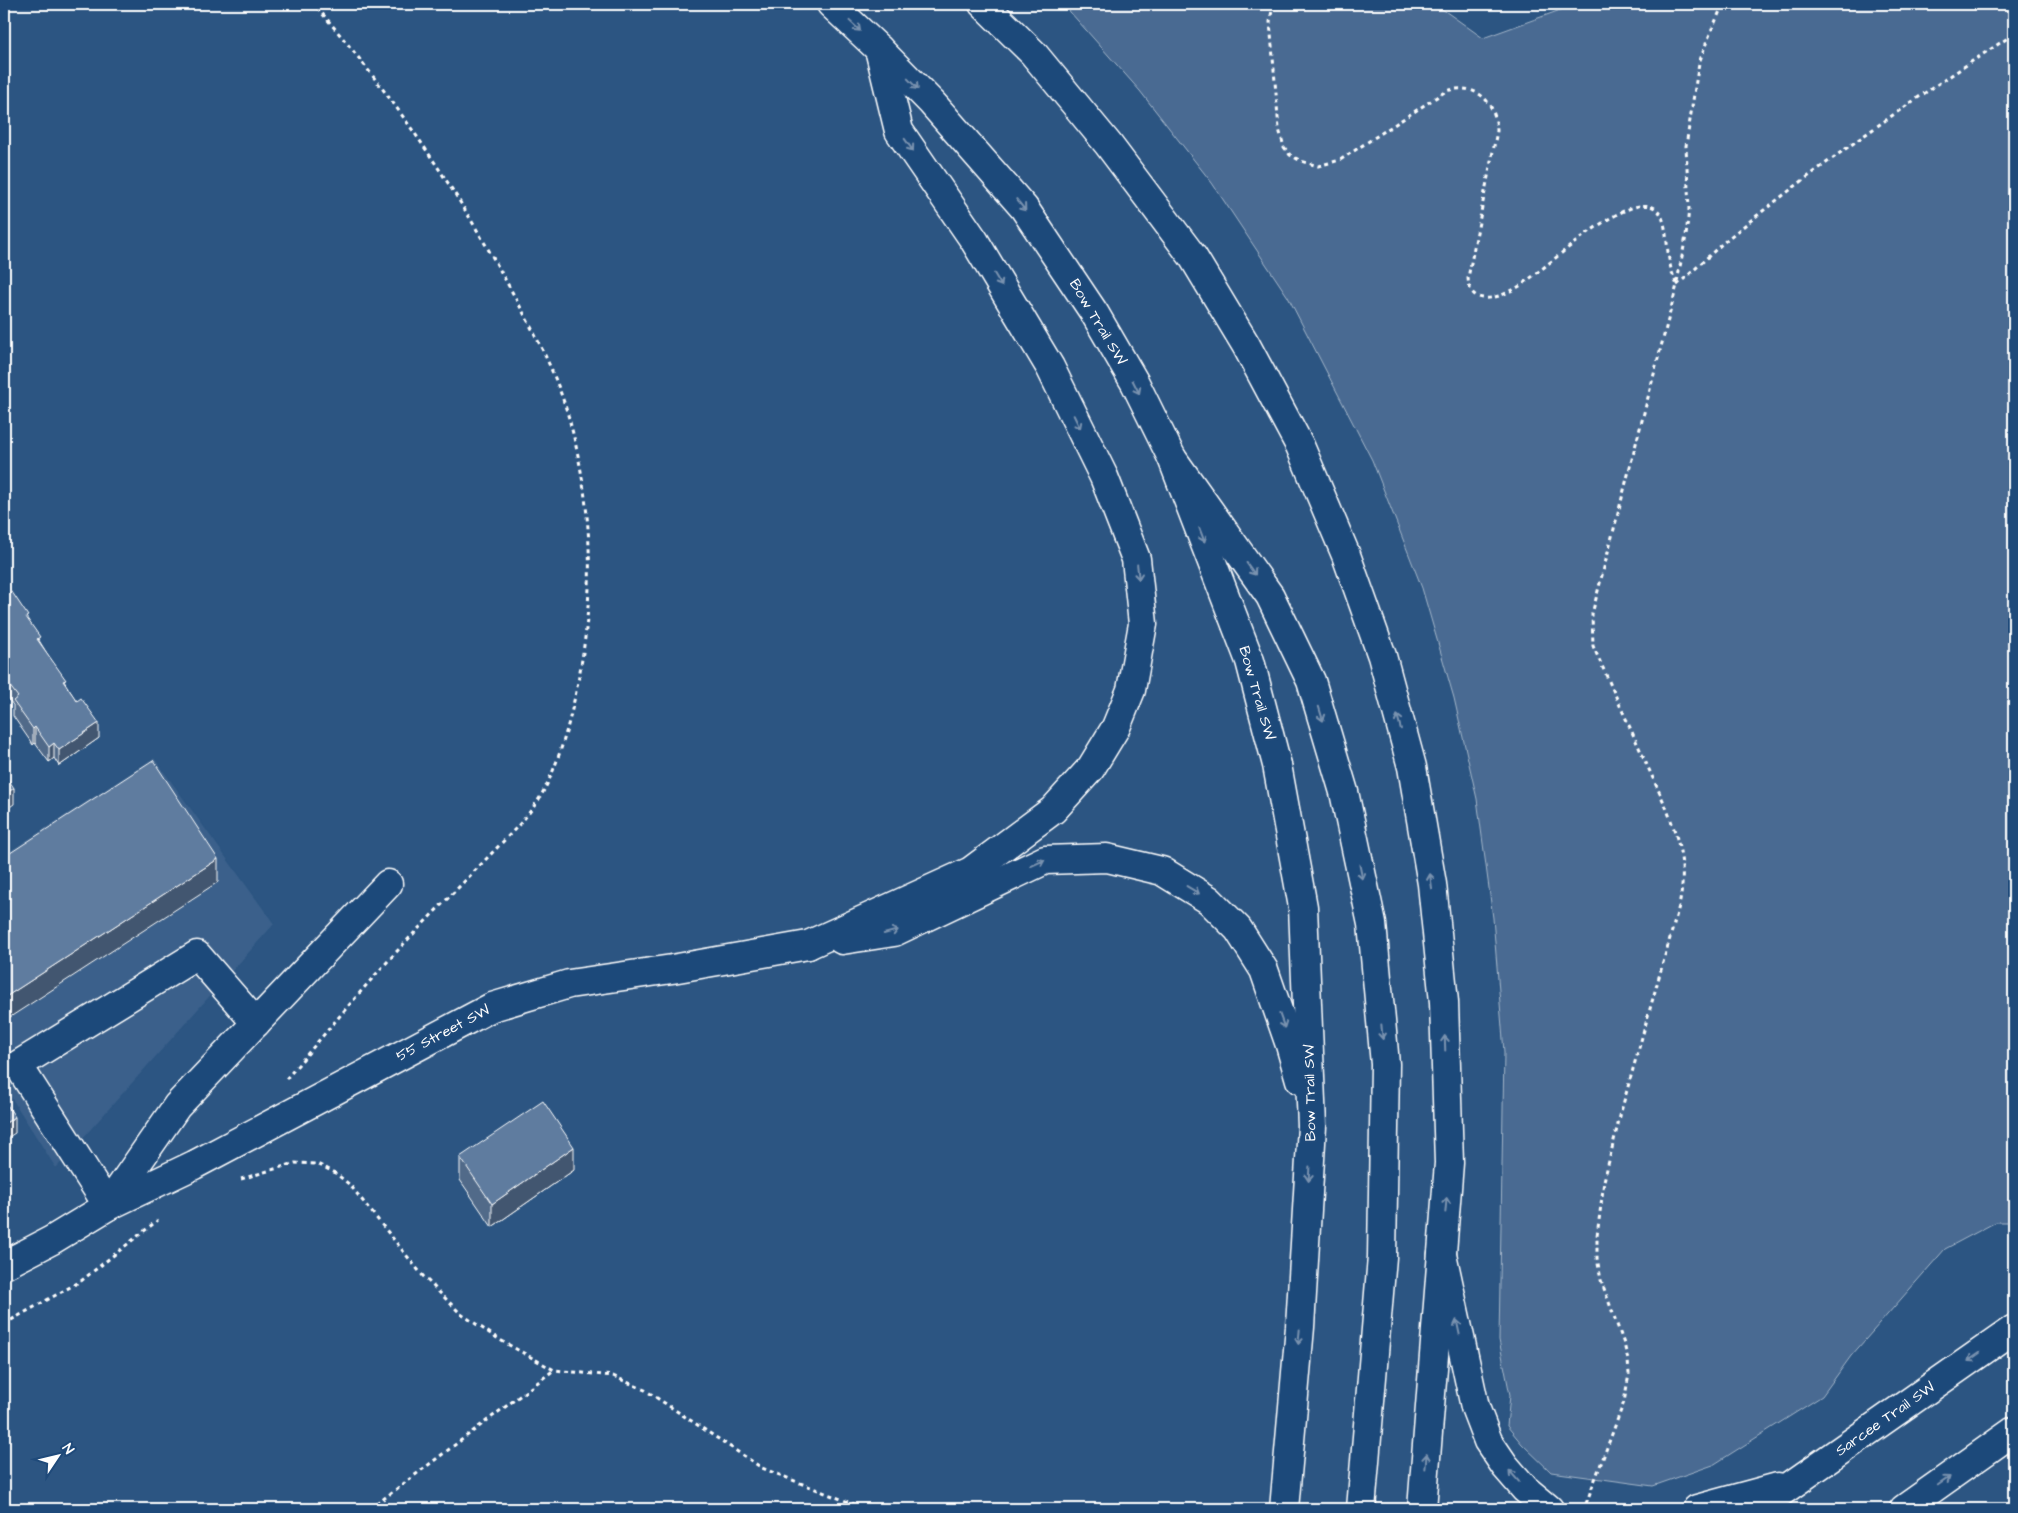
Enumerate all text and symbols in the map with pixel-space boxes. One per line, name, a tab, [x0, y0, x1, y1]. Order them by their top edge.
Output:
one-way arrow	[849, 20, 862, 32]
one-way arrow	[907, 78, 919, 90]
one-way arrow	[904, 138, 914, 152]
one-way arrow	[1016, 198, 1027, 211]
one-way arrow	[994, 273, 1004, 287]
street label: Bow Trail SW	[1064, 275, 1132, 369]
one-way arrow	[1131, 379, 1141, 394]
one-way arrow	[1073, 414, 1082, 429]
one-way arrow	[1197, 527, 1207, 542]
one-way arrow	[1246, 562, 1256, 576]
one-way arrow	[1133, 564, 1142, 580]
street label: Bow Trail SW	[1234, 644, 1280, 742]
one-way arrow	[1317, 706, 1327, 722]
one-way arrow	[1394, 714, 1404, 730]
one-way arrow	[1030, 858, 1045, 868]
one-way arrow	[1357, 863, 1366, 879]
one-way arrow	[1426, 874, 1436, 890]
one-way arrow	[1185, 885, 1199, 895]
one-way arrow	[882, 926, 898, 936]
street label: 55 Street SW	[392, 999, 494, 1067]
one-way arrow	[1278, 1013, 1287, 1028]
one-way arrow	[1378, 1024, 1387, 1040]
one-way arrow	[1441, 1035, 1450, 1051]
street label: Bow Trail SW	[1299, 1044, 1321, 1142]
one-way arrow	[1305, 1166, 1314, 1182]
one-way arrow	[1441, 1198, 1451, 1214]
one-way arrow	[1453, 1319, 1462, 1335]
one-way arrow	[1295, 1328, 1304, 1344]
one-way arrow	[1967, 1352, 1981, 1362]
street label: Sarcee Trail SW	[1831, 1377, 1939, 1461]
north arrow	[32, 1430, 82, 1480]
text: N	[57, 1440, 79, 1459]
one-way arrow	[1422, 1453, 1431, 1469]
one-way arrow	[1508, 1470, 1519, 1483]
one-way arrow	[1936, 1476, 1950, 1486]

